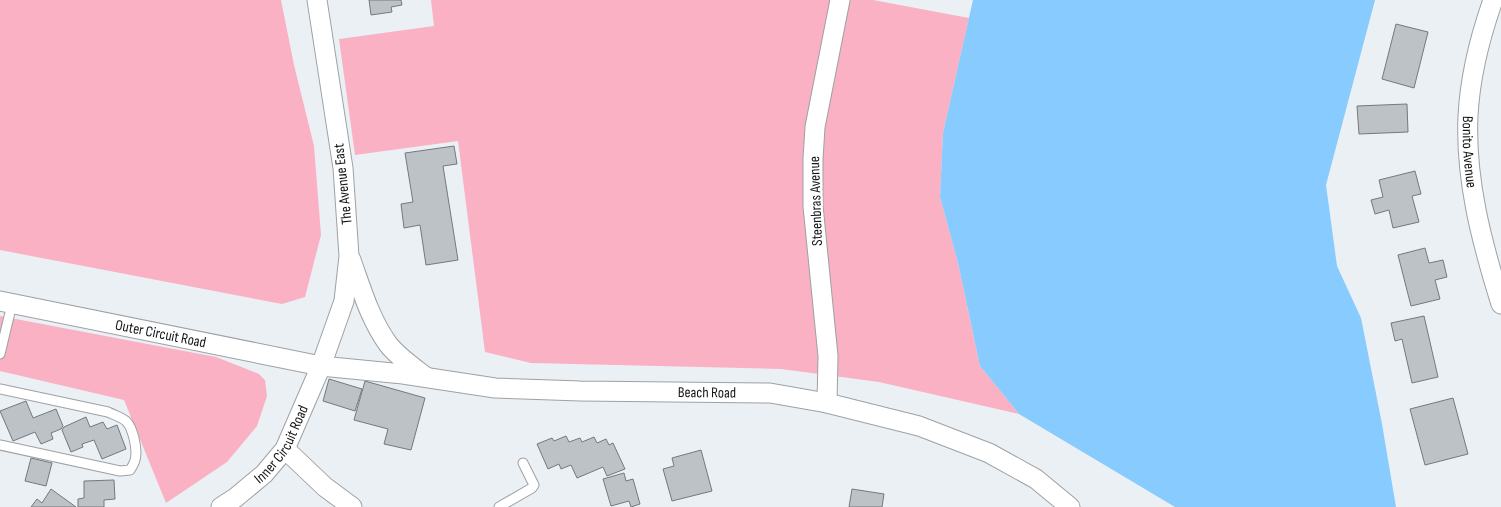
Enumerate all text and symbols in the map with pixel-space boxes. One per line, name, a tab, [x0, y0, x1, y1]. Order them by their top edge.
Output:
street label: Bonito Avenue	[1458, 116, 1482, 189]
street label: The Avenue East	[329, 142, 357, 226]
street label: Steenbras Avenue	[805, 156, 827, 246]
street label: Outer Circuit Road	[114, 315, 208, 352]
street label: Beach Road	[678, 383, 736, 402]
street label: Inner Circuit Road	[250, 402, 312, 488]

